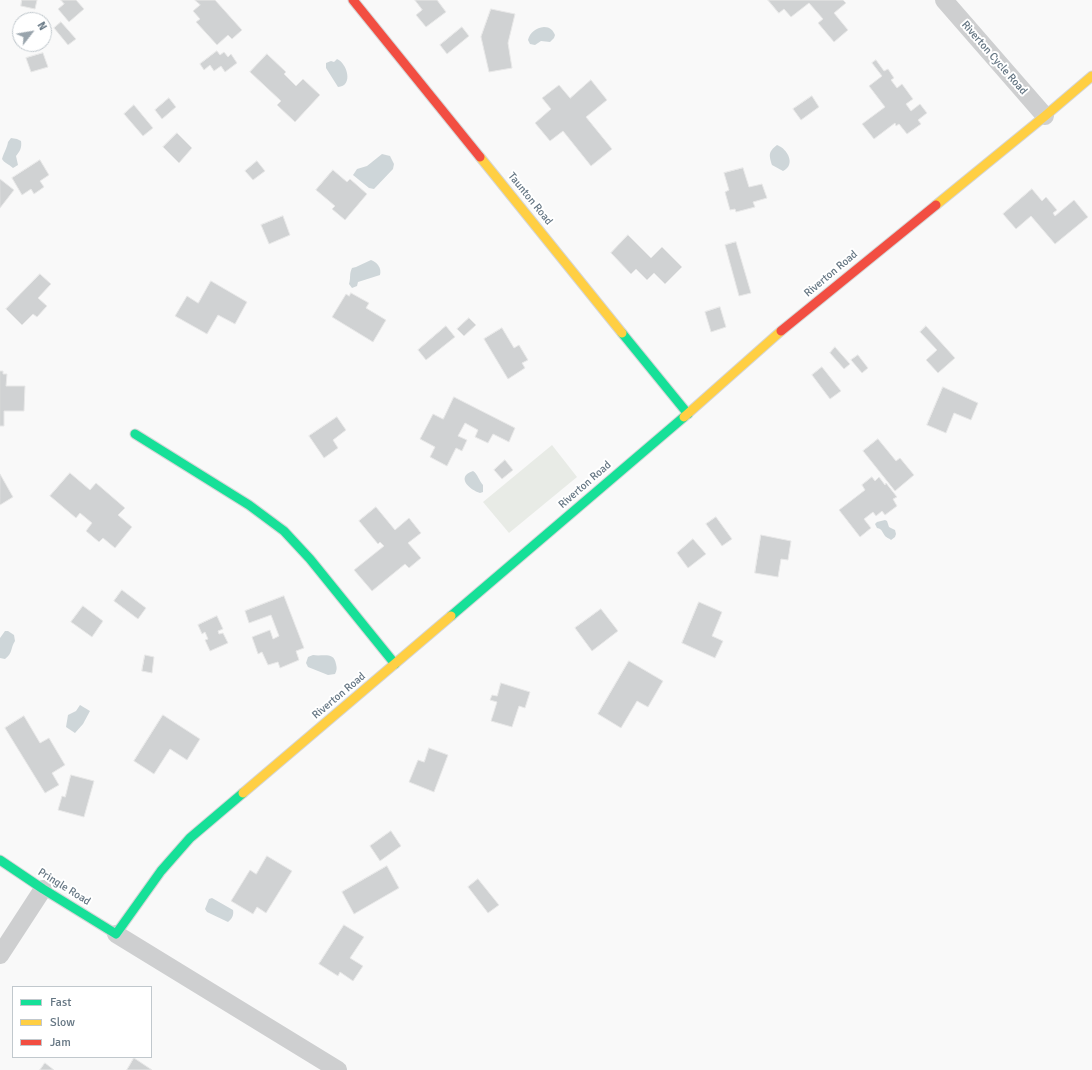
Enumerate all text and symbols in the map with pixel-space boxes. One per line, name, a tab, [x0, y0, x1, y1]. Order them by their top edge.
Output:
north arrow	[12, 12, 52, 52]
street label: Riverton Cycle Road	[958, 18, 1030, 98]
text: N	[34, 19, 49, 33]
street label: Taunton Road	[505, 170, 555, 228]
street label: Riverton Road	[802, 248, 860, 300]
street label: Riverton Road	[556, 459, 614, 511]
street label: Riverton Road	[310, 670, 368, 722]
street label: Pringle Road	[35, 866, 93, 908]
legend	[12, 986, 152, 1058]
text: Fast	[50, 995, 71, 1010]
text: Slow	[50, 1015, 75, 1030]
text: Jam	[50, 1035, 71, 1050]

